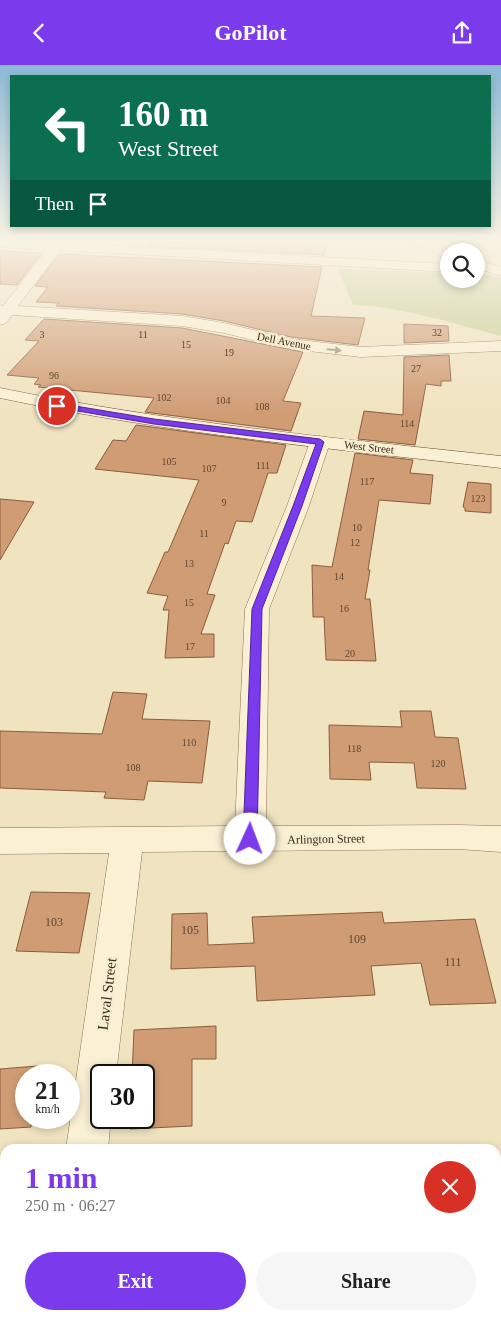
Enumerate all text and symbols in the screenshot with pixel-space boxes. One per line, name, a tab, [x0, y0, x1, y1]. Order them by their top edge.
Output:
icon: back	[25, 19, 53, 47]
icon: share	[448, 19, 476, 47]
text: GoPilot	[214, 20, 287, 45]
icon: left	[35, 95, 100, 160]
text: 160 m	[118, 95, 208, 134]
text: West Street	[118, 136, 218, 161]
icon: arrive	[84, 190, 112, 218]
text: Then	[35, 193, 74, 214]
map controls	[440, 243, 485, 288]
button: search	[440, 243, 485, 288]
house number: 32	[432, 327, 442, 338]
house number: 3	[40, 329, 45, 340]
house number: 11	[138, 329, 148, 340]
street label: Dell Avenue	[256, 330, 312, 352]
house number: 15	[181, 339, 191, 350]
one-way arrow	[326, 346, 342, 354]
house number: 19	[224, 347, 234, 358]
house number: 27	[411, 363, 421, 374]
house number: 96	[49, 370, 59, 381]
pin	[36, 385, 78, 427]
icon: arrive	[43, 392, 71, 420]
house number: 102	[157, 392, 172, 403]
house number: 104	[216, 395, 231, 406]
house number: 108	[255, 401, 270, 412]
house number: 114	[400, 418, 414, 429]
street label: West Street	[343, 438, 395, 456]
house number: 105	[162, 456, 177, 467]
house number: 111	[256, 460, 270, 471]
house number: 107	[202, 463, 217, 474]
house number: 117	[360, 476, 374, 487]
house number: 123	[471, 493, 486, 504]
house number: 9	[222, 497, 227, 508]
house number: 10	[352, 522, 362, 533]
house number: 11	[199, 528, 209, 539]
house number: 12	[350, 537, 360, 548]
house number: 13	[184, 558, 194, 569]
house number: 14	[334, 571, 344, 582]
house number: 15	[184, 597, 194, 608]
house number: 16	[339, 603, 349, 614]
house number: 17	[185, 641, 195, 652]
house number: 20	[345, 648, 355, 659]
house number: 110	[182, 737, 196, 748]
house number: 118	[347, 743, 361, 754]
house number: 120	[431, 758, 446, 769]
house number: 108	[126, 762, 141, 773]
position arrow	[223, 812, 275, 864]
street label: Arlington Street	[287, 831, 366, 847]
house number: 103	[45, 915, 63, 929]
house number: 105	[181, 923, 199, 937]
house number: 109	[348, 932, 366, 946]
house number: 111	[444, 955, 462, 969]
street label: Laval Street	[95, 956, 119, 1031]
speed limit sign: 30	[90, 1064, 155, 1129]
text: 21	[35, 1077, 60, 1104]
text: km/h	[35, 1102, 60, 1116]
text: 1 min	[25, 1161, 98, 1194]
button: close	[424, 1161, 476, 1213]
text: 250 m · 06:27	[25, 1197, 115, 1214]
button: Exit	[25, 1252, 246, 1310]
button: Share	[256, 1252, 476, 1310]

